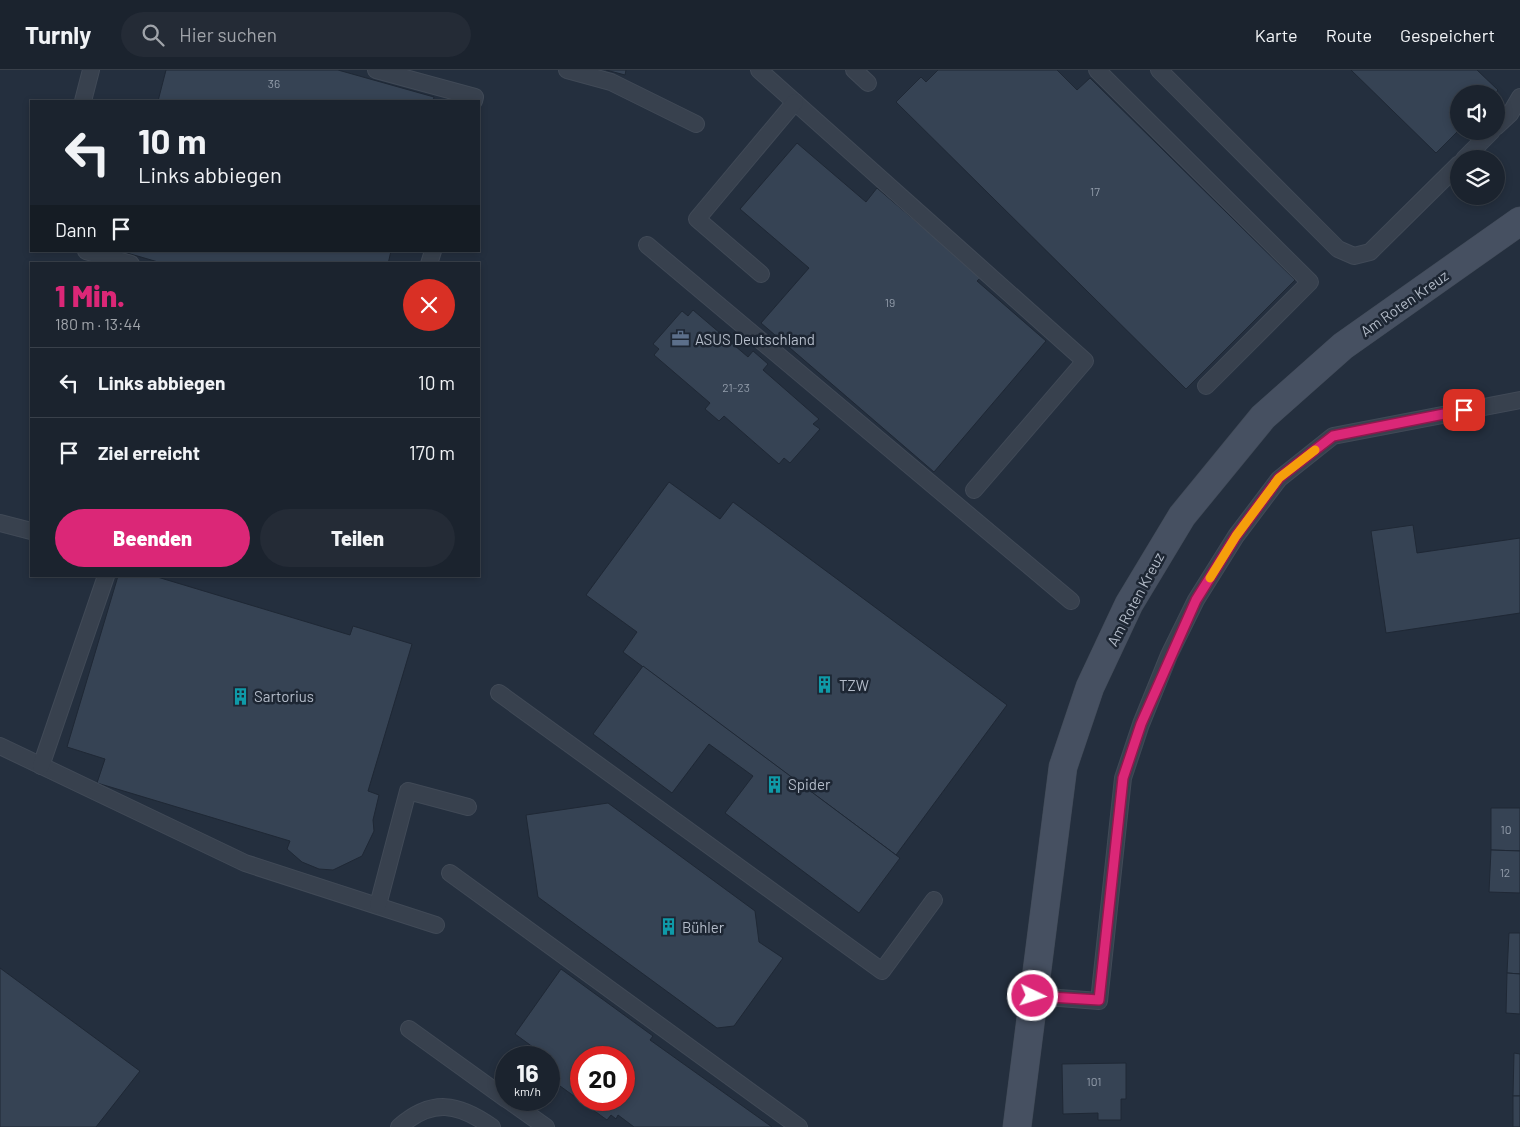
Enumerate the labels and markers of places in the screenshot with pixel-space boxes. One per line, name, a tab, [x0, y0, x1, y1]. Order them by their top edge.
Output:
office icon: ASUS Deutschland	[671, 329, 691, 349]
place label: ASUS Deutschland	[695, 330, 815, 348]
pin	[1443, 389, 1485, 431]
building icon: TZW	[815, 675, 835, 695]
place label: TZW	[839, 676, 869, 694]
building icon: Sartorius	[230, 686, 250, 706]
place label: Sartorius	[254, 687, 314, 705]
building icon: Spider	[764, 774, 784, 794]
place label: Spider	[788, 775, 831, 793]
building icon: Bühler	[658, 917, 678, 937]
place label: Bühler	[682, 918, 725, 936]

